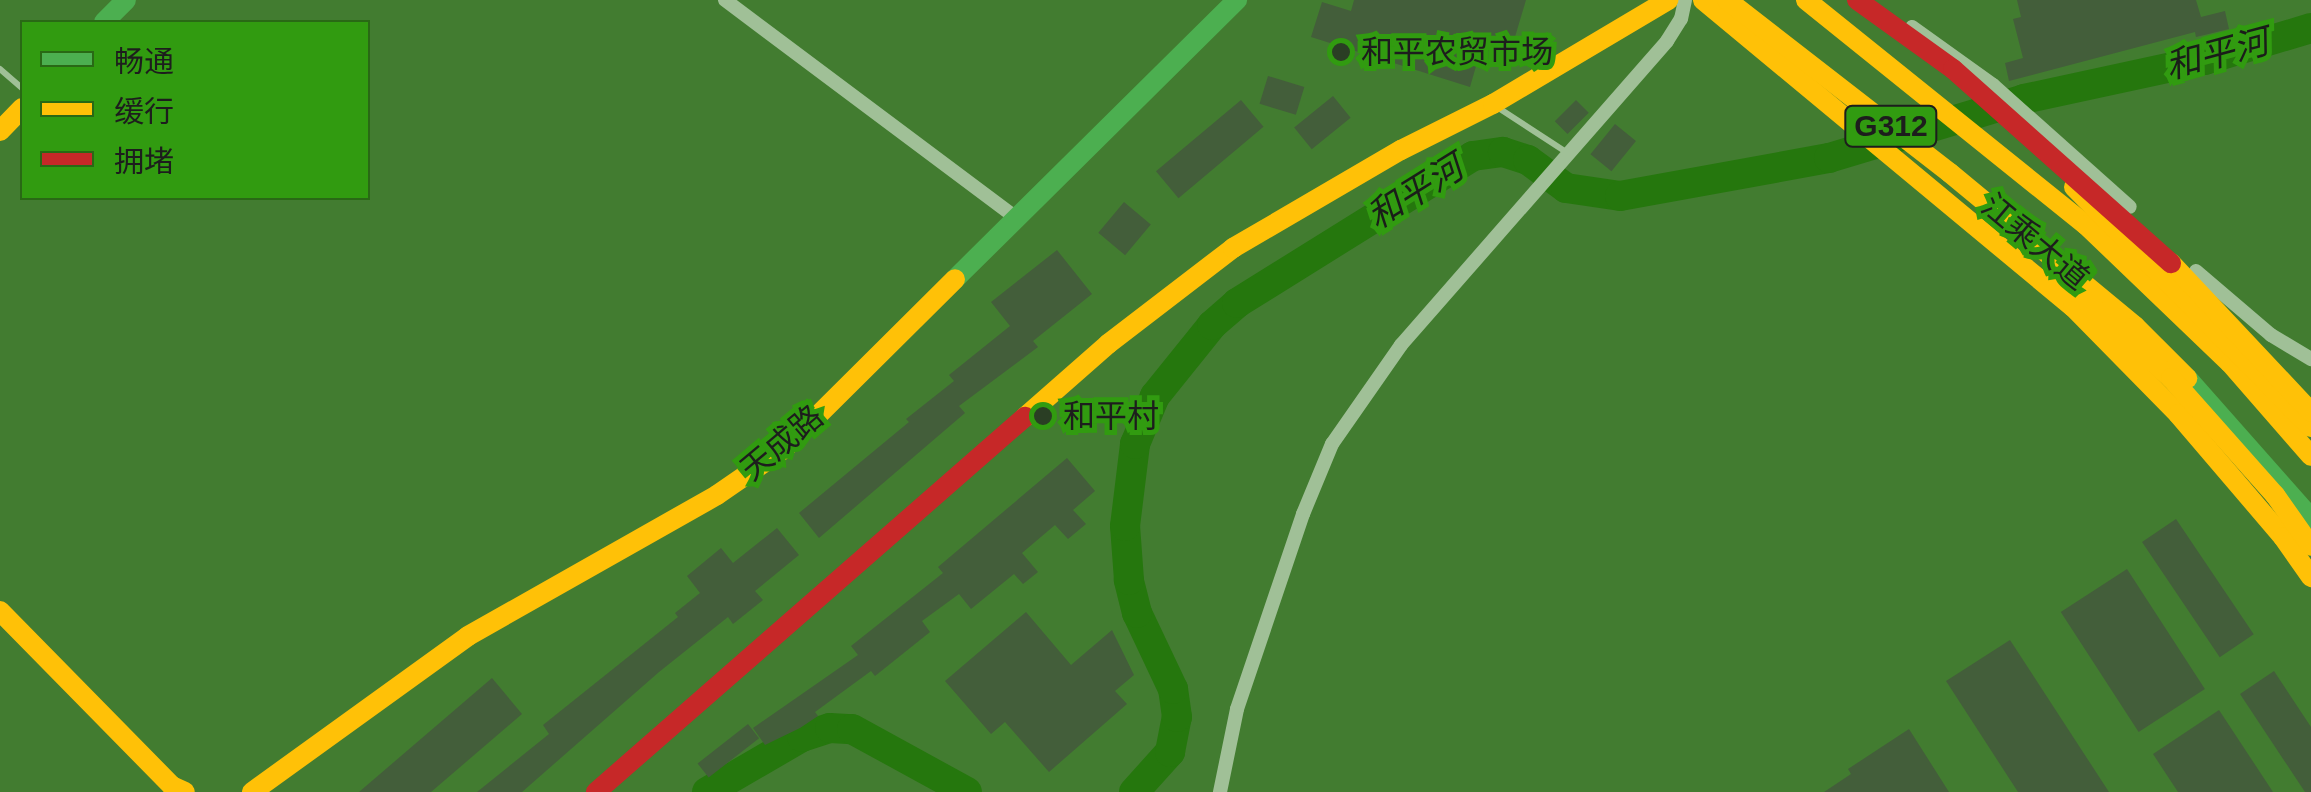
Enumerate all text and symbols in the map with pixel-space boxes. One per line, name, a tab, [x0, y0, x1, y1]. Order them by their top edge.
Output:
legend	[20, 20, 370, 200]
water label: 和平河	[2161, 20, 2273, 88]
place label: 和平农贸市场	[1361, 33, 1553, 71]
marker: 和平农贸市场	[1330, 41, 1352, 63]
text: 畅通	[114, 45, 174, 78]
text: 缓行	[114, 95, 174, 128]
road number: G312	[1844, 101, 1938, 151]
text: 拥堵	[114, 145, 174, 178]
water label: 和平河	[1359, 146, 1471, 238]
street label: 江乘大道	[1974, 186, 2096, 298]
street label: 天成路	[733, 397, 831, 489]
place label: 和平村	[1063, 397, 1159, 435]
marker: 和平村	[1032, 405, 1054, 427]

